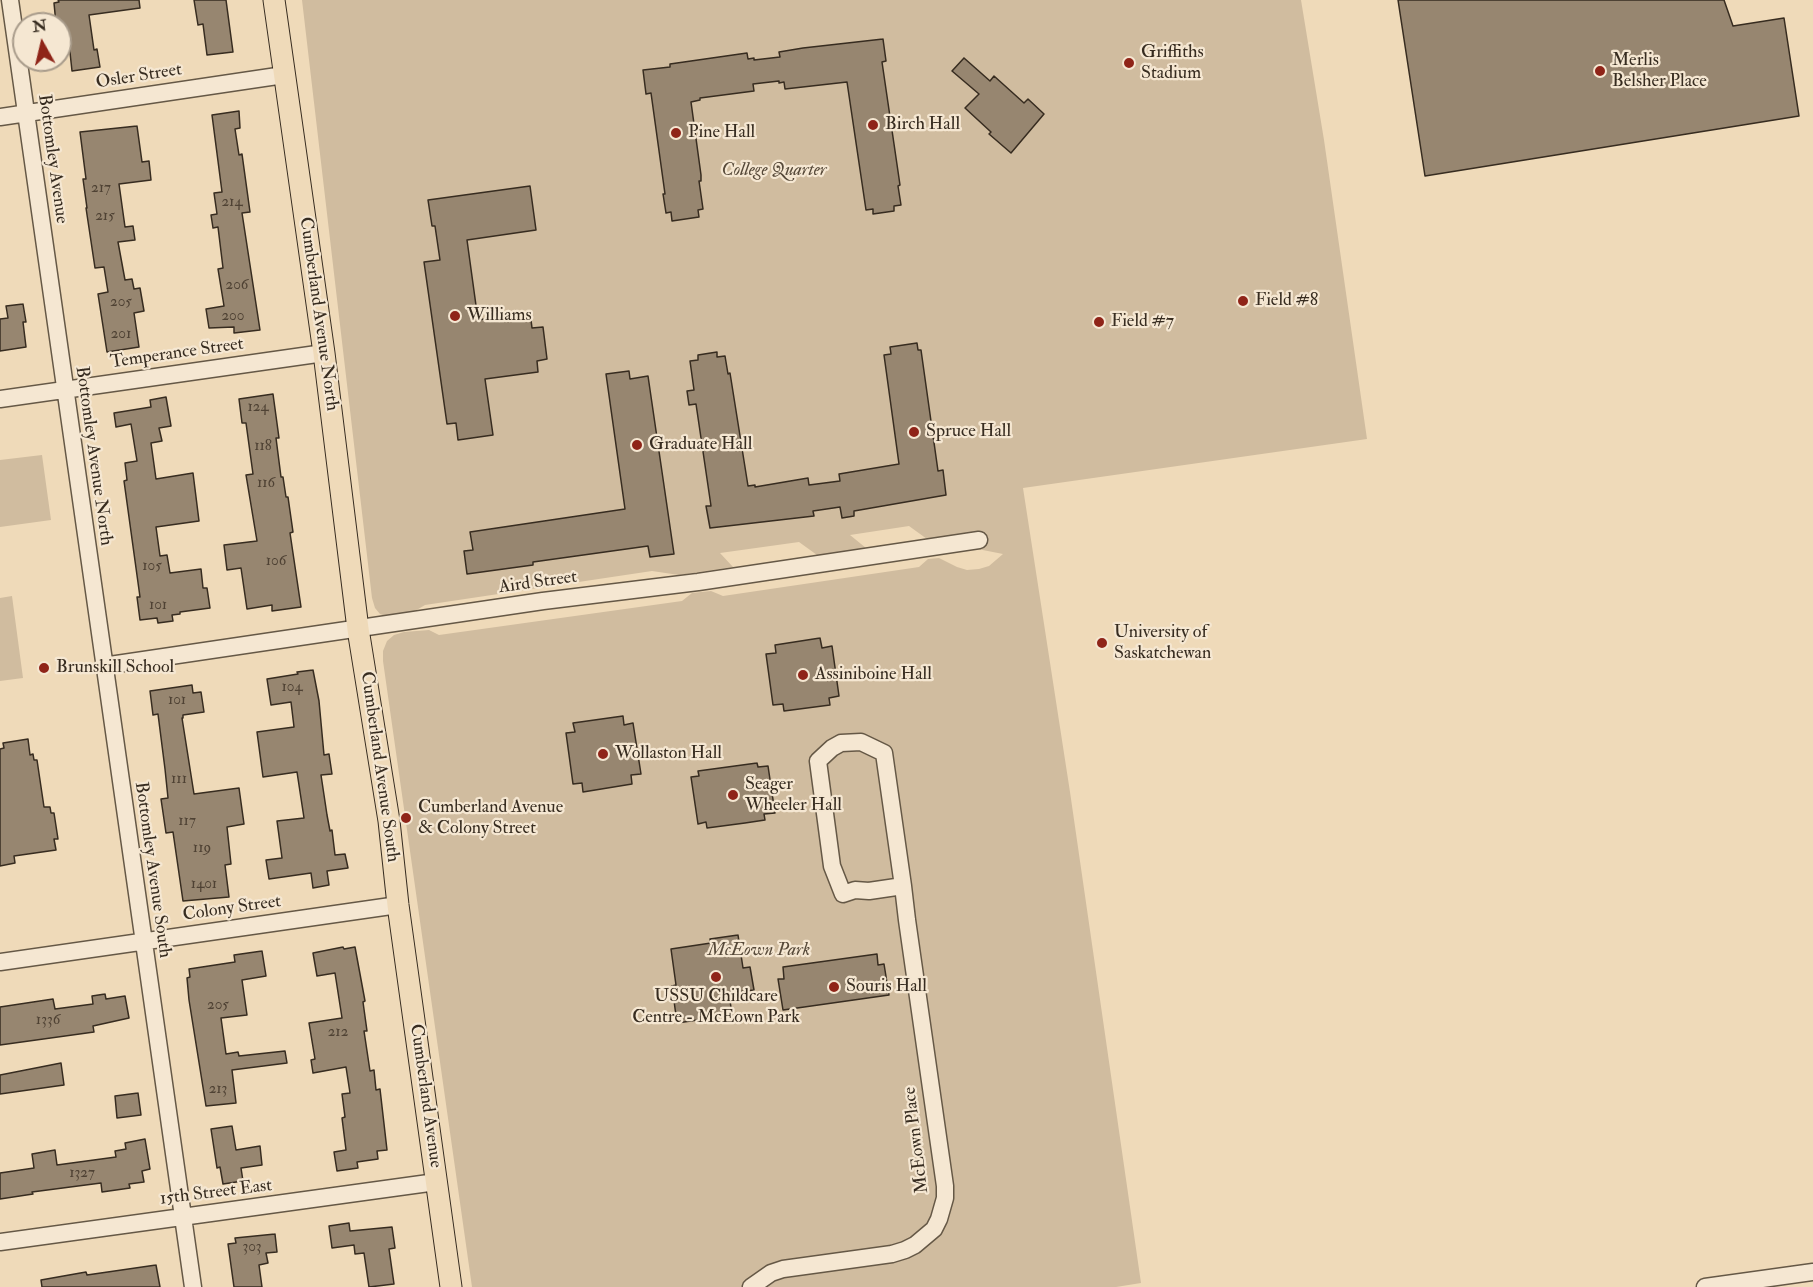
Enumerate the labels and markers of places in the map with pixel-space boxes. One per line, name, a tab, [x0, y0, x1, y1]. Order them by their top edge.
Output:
place label: Griffiths Stadium	[1141, 42, 1204, 84]
place label: Merlis Belsher Place	[1612, 50, 1707, 92]
marker: Griffiths Stadium	[1122, 56, 1136, 70]
marker: Merlis Belsher Place	[1593, 64, 1607, 78]
place label: Birch Hall	[885, 114, 960, 136]
marker: Birch Hall	[866, 118, 880, 132]
place label: Pine Hall	[688, 122, 755, 144]
marker: Pine Hall	[669, 126, 683, 140]
place label: Field #8	[1255, 290, 1318, 312]
marker: Field #8	[1236, 294, 1250, 308]
place label: Williams	[467, 305, 532, 327]
marker: Williams	[448, 309, 462, 323]
place label: Field #7	[1111, 311, 1174, 333]
marker: Field #7	[1092, 315, 1106, 329]
place label: Spruce Hall	[926, 421, 1011, 443]
marker: Spruce Hall	[907, 425, 921, 439]
place label: Graduate Hall	[649, 434, 752, 456]
marker: Graduate Hall	[630, 438, 644, 452]
place label: University of Saskatchewan	[1114, 622, 1211, 664]
marker: University of Saskatchewan	[1095, 636, 1109, 650]
place label: Brunskill School	[56, 657, 174, 679]
marker: Brunskill School	[37, 661, 51, 675]
place label: Assiniboine Hall	[815, 664, 932, 686]
marker: Assiniboine Hall	[796, 668, 810, 682]
place label: Wollaston Hall	[615, 743, 722, 765]
marker: Wollaston Hall	[596, 747, 610, 761]
place label: Seager Wheeler Hall	[745, 774, 842, 816]
marker: Seager Wheeler Hall	[726, 788, 740, 802]
place label: Cumberland Avenue & Colony Street	[418, 797, 563, 840]
marker: Cumberland Avenue & Colony Street	[399, 811, 413, 825]
marker: USSU Childcare Centre - McEown Park	[709, 970, 723, 984]
place label: Souris Hall	[846, 976, 927, 998]
marker: Souris Hall	[827, 980, 841, 994]
place label: USSU Childcare Centre - McEown Park	[632, 986, 800, 1028]

